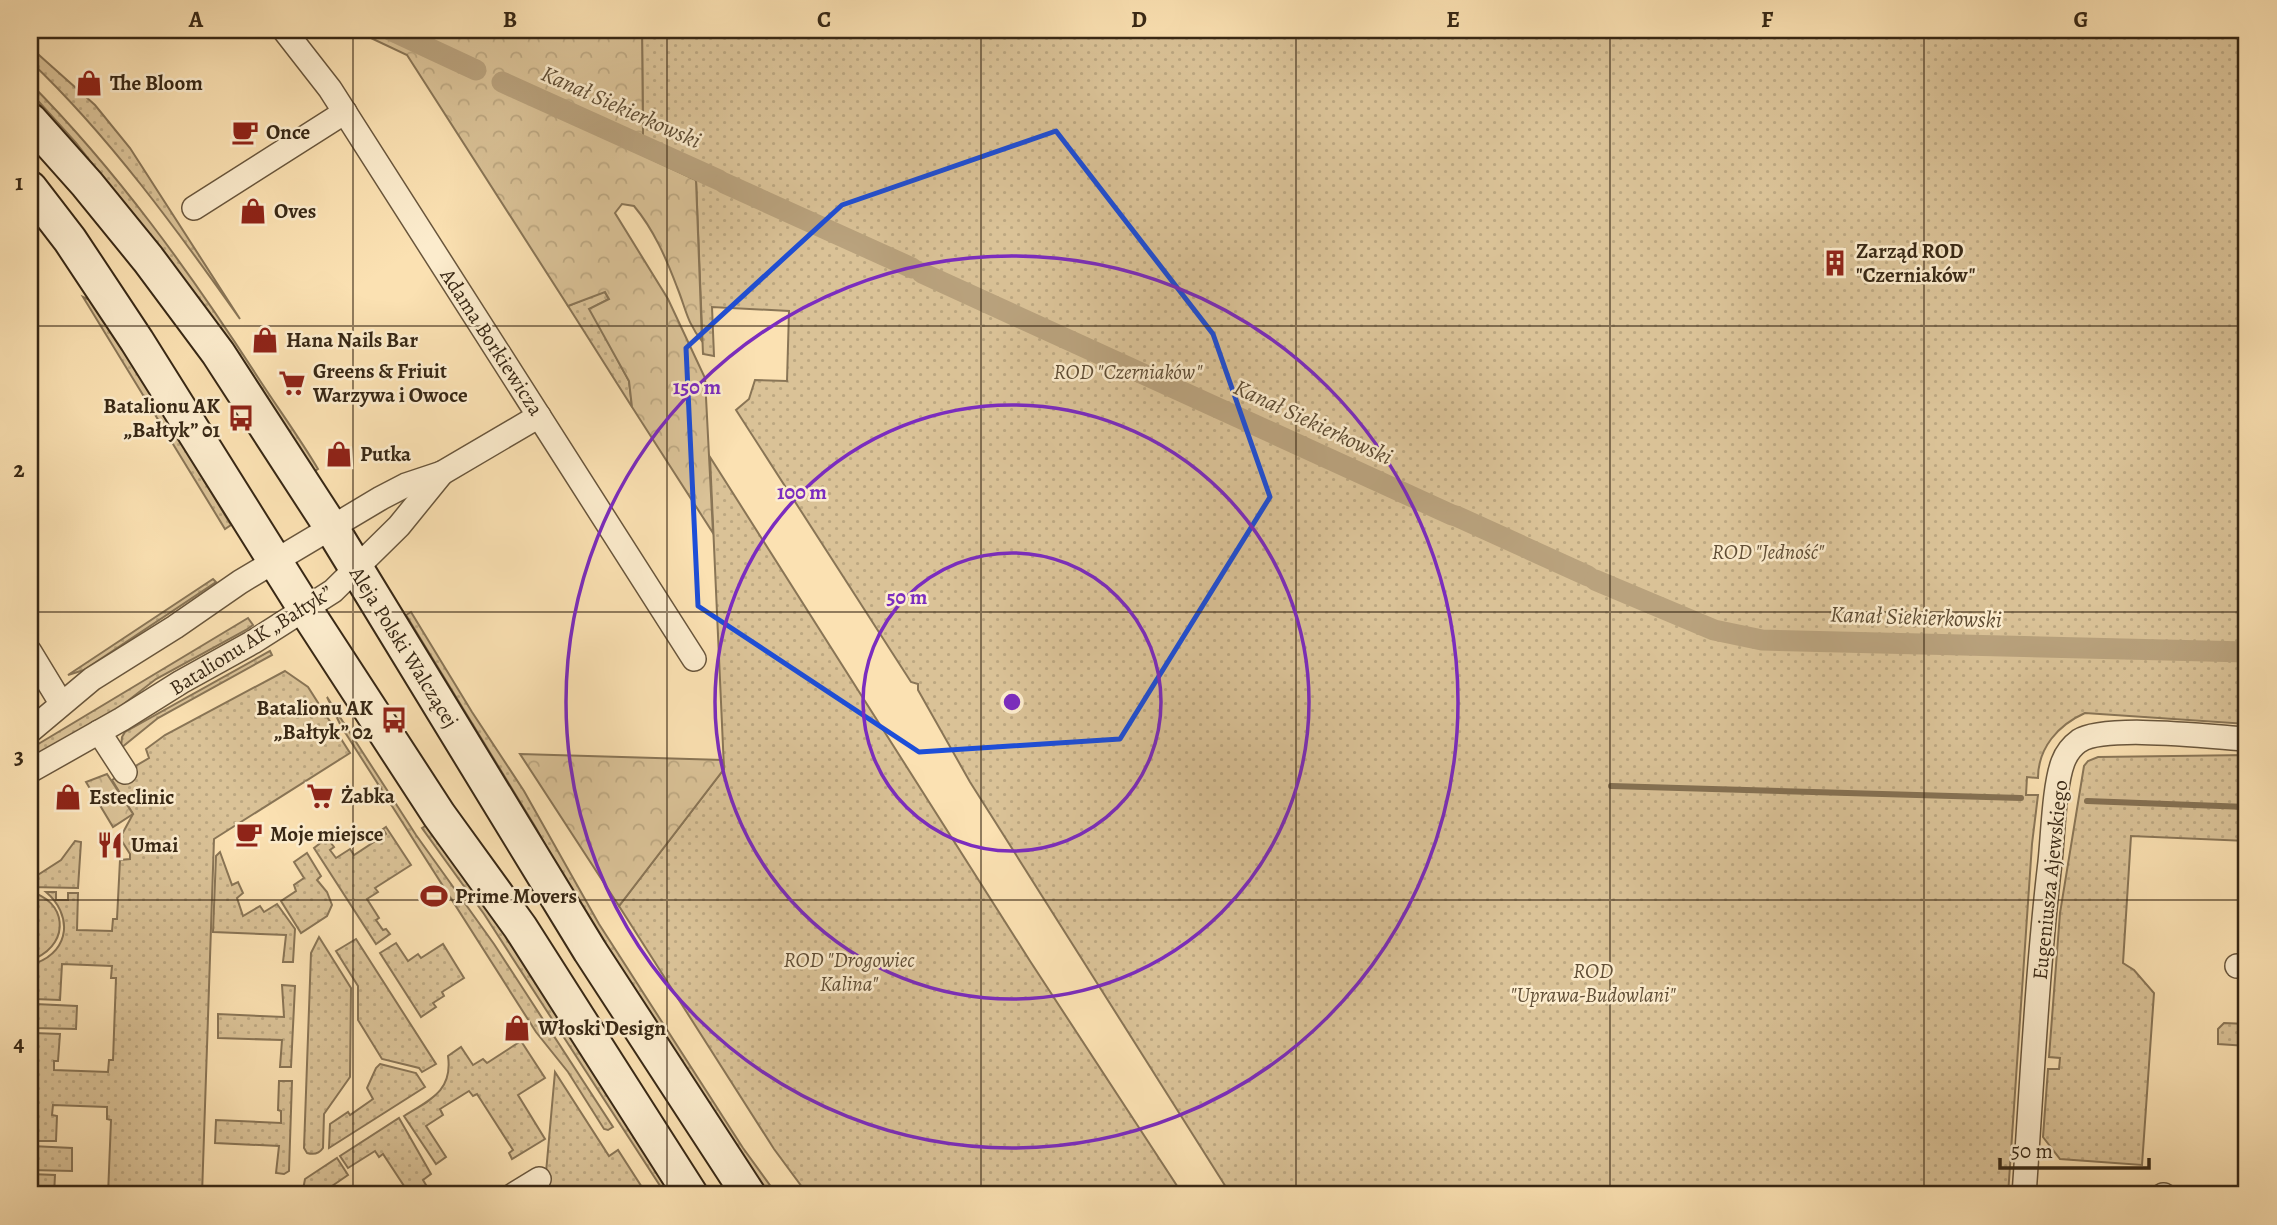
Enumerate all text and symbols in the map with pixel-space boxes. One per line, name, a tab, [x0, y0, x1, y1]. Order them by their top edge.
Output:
text: A	[188, 4, 204, 35]
text: B	[503, 4, 517, 35]
text: C	[817, 4, 831, 35]
text: D	[1131, 4, 1147, 35]
text: E	[1446, 4, 1460, 35]
text: F	[1761, 4, 1774, 35]
text: G	[2073, 4, 2089, 35]
water label: Kanał Siekierkowski	[536, 58, 706, 156]
shop icon: The Bloom	[74, 68, 104, 98]
place label: The Bloom	[110, 69, 203, 97]
cafe icon: Once	[230, 117, 260, 147]
place label: Once	[266, 118, 311, 146]
text: 1	[15, 167, 23, 198]
shop icon: Oves	[238, 196, 268, 226]
place label: Oves	[274, 197, 316, 225]
place label: Zarząd ROD "Czerniaków"	[1856, 237, 1976, 289]
building icon: Zarząd ROD "Czerniaków"	[1820, 248, 1850, 278]
street label: Adama Borkiewicza	[433, 262, 550, 421]
shop icon: Hana Nails Bar	[250, 325, 280, 355]
place label: Hana Nails Bar	[286, 326, 418, 354]
place label: Greens & Friuit Warzywa i Owoce	[312, 357, 468, 409]
park label: ROD "Czerniaków"	[1053, 358, 1203, 386]
supermarket icon: Greens & Friuit Warzywa i Owoce	[277, 368, 307, 398]
water label: Kanał Siekierkowski	[1229, 372, 1397, 472]
text: 150 m	[673, 373, 722, 401]
place label: Batalionu AK „Bałtyk” 01	[103, 392, 220, 444]
bus stop icon: Batalionu AK „Bałtyk” 01	[226, 403, 256, 433]
shop icon: Putka	[324, 439, 354, 469]
place label: Putka	[360, 440, 412, 468]
text: 2	[13, 454, 25, 485]
text: 100 m	[777, 478, 827, 506]
park label: ROD "Jedność"	[1712, 538, 1825, 566]
street label: Aleja Polski Walczącej	[343, 560, 465, 733]
street label: Batalionu AK „Bałtyk”	[164, 578, 338, 702]
text: 50 m	[887, 583, 928, 611]
water label: Kanał Siekierkowski	[1830, 599, 2002, 635]
centre of rings	[1000, 690, 1024, 714]
place label: Batalionu AK „Bałtyk” 02	[256, 694, 373, 746]
bus stop icon: Batalionu AK „Bałtyk” 02	[379, 705, 409, 735]
text: 3	[14, 741, 24, 772]
street label: Eugeniusza Ajewskiego	[2026, 779, 2074, 981]
supermarket icon: Żabka	[305, 781, 335, 811]
shop icon: Esteclinic	[53, 782, 83, 812]
place label: Żabka	[341, 782, 396, 810]
place label: Esteclinic	[89, 783, 174, 811]
cafe icon: Moje miejsce	[234, 819, 264, 849]
place label: Moje miejsce	[270, 820, 384, 848]
restaurant icon: Umai	[95, 830, 125, 860]
place label: Umai	[131, 831, 178, 859]
sports icon: Prime Movers	[419, 881, 449, 911]
place label: Prime Movers	[455, 882, 577, 910]
park label: ROD "Drogowiec Kalina"	[783, 946, 915, 998]
park label: ROD "Uprawa-Budowlani"	[1510, 957, 1677, 1009]
shop icon: Włoski Design	[502, 1013, 532, 1043]
place label: Włoski Design	[537, 1014, 666, 1042]
text: 4	[14, 1028, 25, 1059]
scale bar	[2000, 1127, 2149, 1171]
text: 50 m	[2011, 1137, 2053, 1165]

